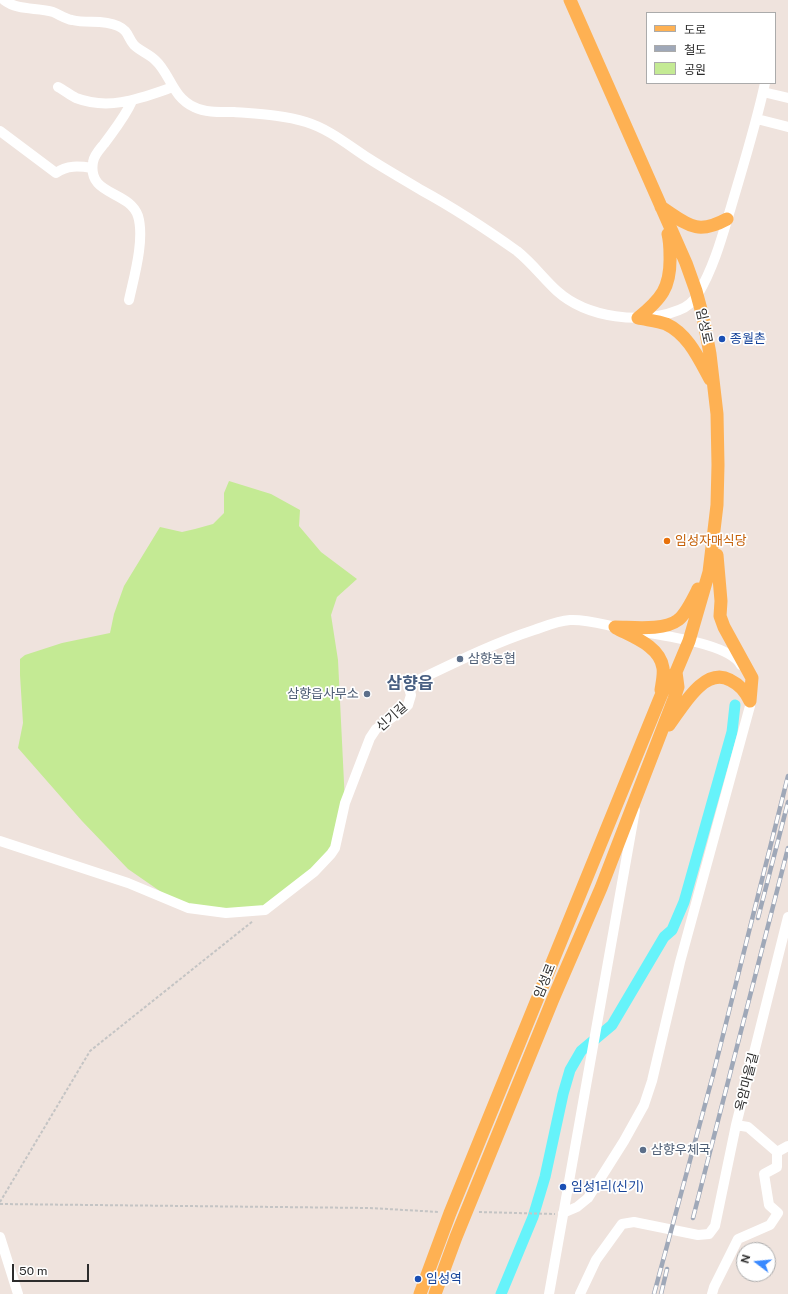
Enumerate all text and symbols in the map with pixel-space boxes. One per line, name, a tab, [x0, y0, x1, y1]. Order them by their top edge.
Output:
legend	[646, 12, 776, 84]
text: 도로	[684, 23, 706, 37]
text: 철도	[684, 43, 706, 57]
text: 공원	[684, 63, 706, 77]
street label: 임성로	[693, 307, 715, 345]
place label: 종월촌	[730, 331, 766, 347]
marker: 종월촌	[717, 334, 727, 344]
place label: 임성자매식당	[675, 533, 747, 549]
marker: 임성자매식당	[662, 536, 672, 546]
place label: 삼향농협	[468, 651, 516, 667]
marker: 삼향농협	[455, 654, 465, 664]
district label: 삼향읍	[387, 674, 433, 694]
place label: 삼향읍사무소	[287, 686, 359, 702]
marker: 삼향읍사무소	[362, 689, 372, 699]
street label: 신기길	[373, 699, 411, 735]
street label: 임성로	[531, 961, 559, 1001]
street label: 옥암마을길	[732, 1051, 762, 1113]
place label: 삼향우체국	[651, 1142, 711, 1158]
marker: 삼향우체국	[638, 1145, 648, 1155]
place label: 임성1리(신기)	[571, 1179, 644, 1195]
marker: 임성1리(신기)	[558, 1182, 568, 1192]
north arrow	[736, 1242, 776, 1282]
text: N	[738, 1253, 752, 1265]
scale bar	[14, 1256, 91, 1282]
text: 50 m	[19, 1264, 47, 1278]
place label: 임성역	[426, 1271, 462, 1287]
marker: 임성역	[413, 1274, 423, 1284]

